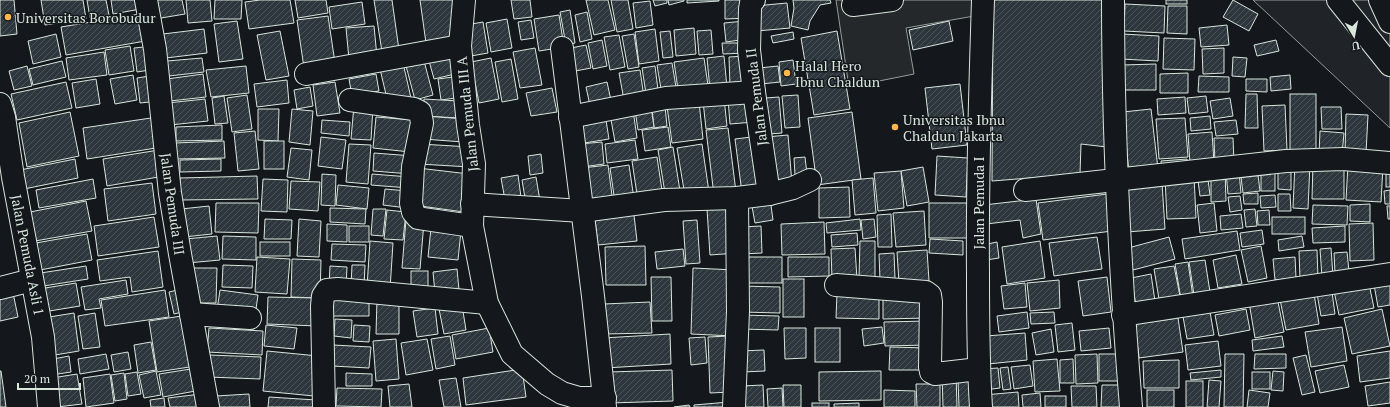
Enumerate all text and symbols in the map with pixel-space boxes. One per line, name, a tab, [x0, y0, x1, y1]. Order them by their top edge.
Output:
place label: Universitas Borobudur	[16, 8, 156, 27]
marker: Universitas Borobudur	[3, 12, 13, 22]
north arrow	[1334, 16, 1374, 56]
text: U	[1351, 38, 1361, 53]
street label: Jalan Pemuda II	[741, 47, 771, 147]
street label: Jalan Pemuda III A	[451, 55, 482, 173]
place label: Halal Hero Ibnu Chaldun	[795, 56, 881, 91]
marker: Halal Hero Ibnu Chaldun	[782, 68, 792, 78]
place label: Universitas Ibnu Chaldun Jakarta	[903, 110, 1005, 145]
marker: Universitas Ibnu Chaldun Jakarta	[890, 122, 900, 132]
street label: Jalan Pemuda III	[156, 152, 190, 256]
street label: Jalan Pemuda I	[969, 156, 988, 250]
street label: Jalan Pemuda Asli 1	[7, 193, 49, 317]
scale bar	[18, 365, 80, 391]
text: 20 m	[24, 371, 51, 386]

